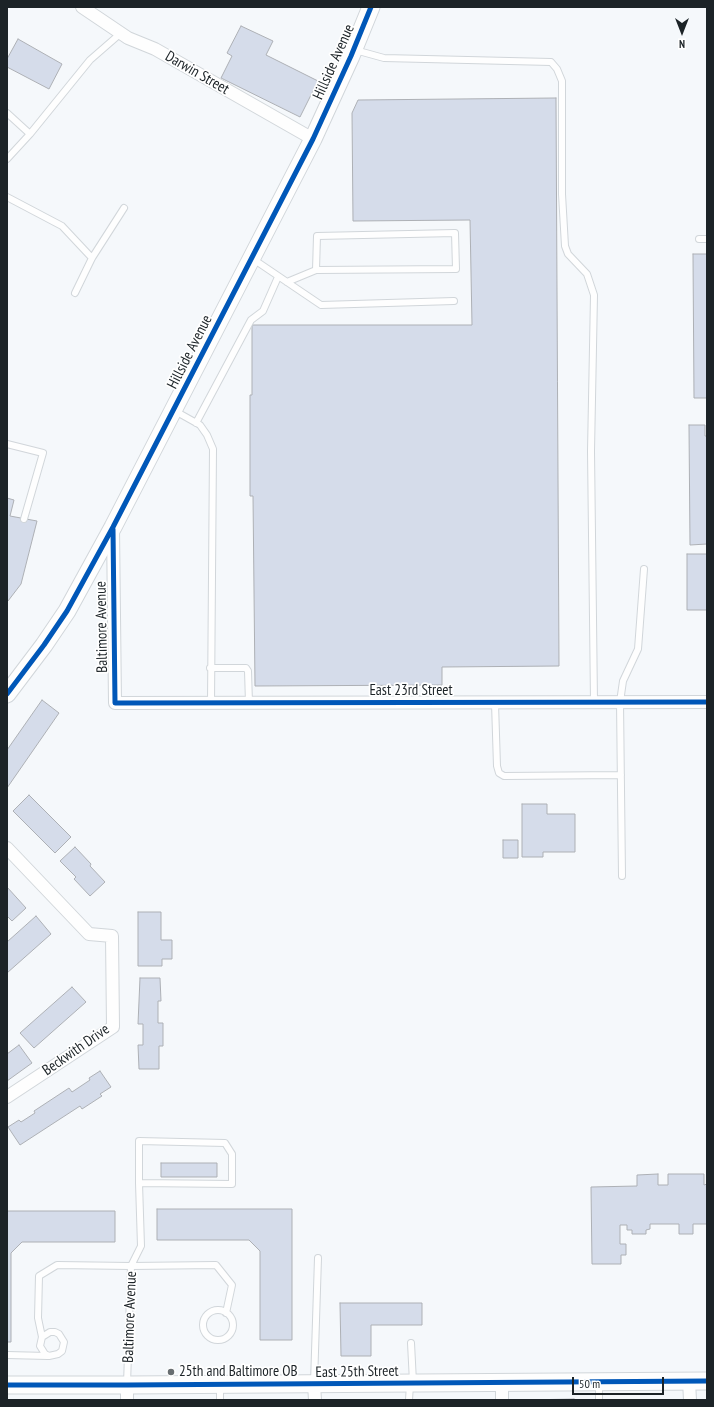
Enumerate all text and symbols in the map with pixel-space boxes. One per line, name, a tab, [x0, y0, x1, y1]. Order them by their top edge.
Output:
north arrow	[662, 12, 702, 52]
street label: Hillside Avenue	[309, 22, 359, 102]
text: N	[679, 37, 685, 51]
street label: Darwin Street	[162, 47, 232, 99]
street label: Hillside Avenue	[164, 312, 216, 392]
street label: Baltimore Avenue	[92, 581, 112, 673]
street label: East 23rd Street	[369, 682, 453, 700]
street label: Beckwith Drive	[39, 1020, 113, 1080]
street label: Baltimore Avenue	[119, 1271, 141, 1363]
street label: East 25th Street	[315, 1362, 399, 1382]
place label: 25th and Baltimore OB	[179, 1363, 298, 1381]
marker: 25th and Baltimore OB	[166, 1367, 176, 1377]
scale bar	[574, 1369, 666, 1395]
text: 50 m	[579, 1376, 600, 1391]

